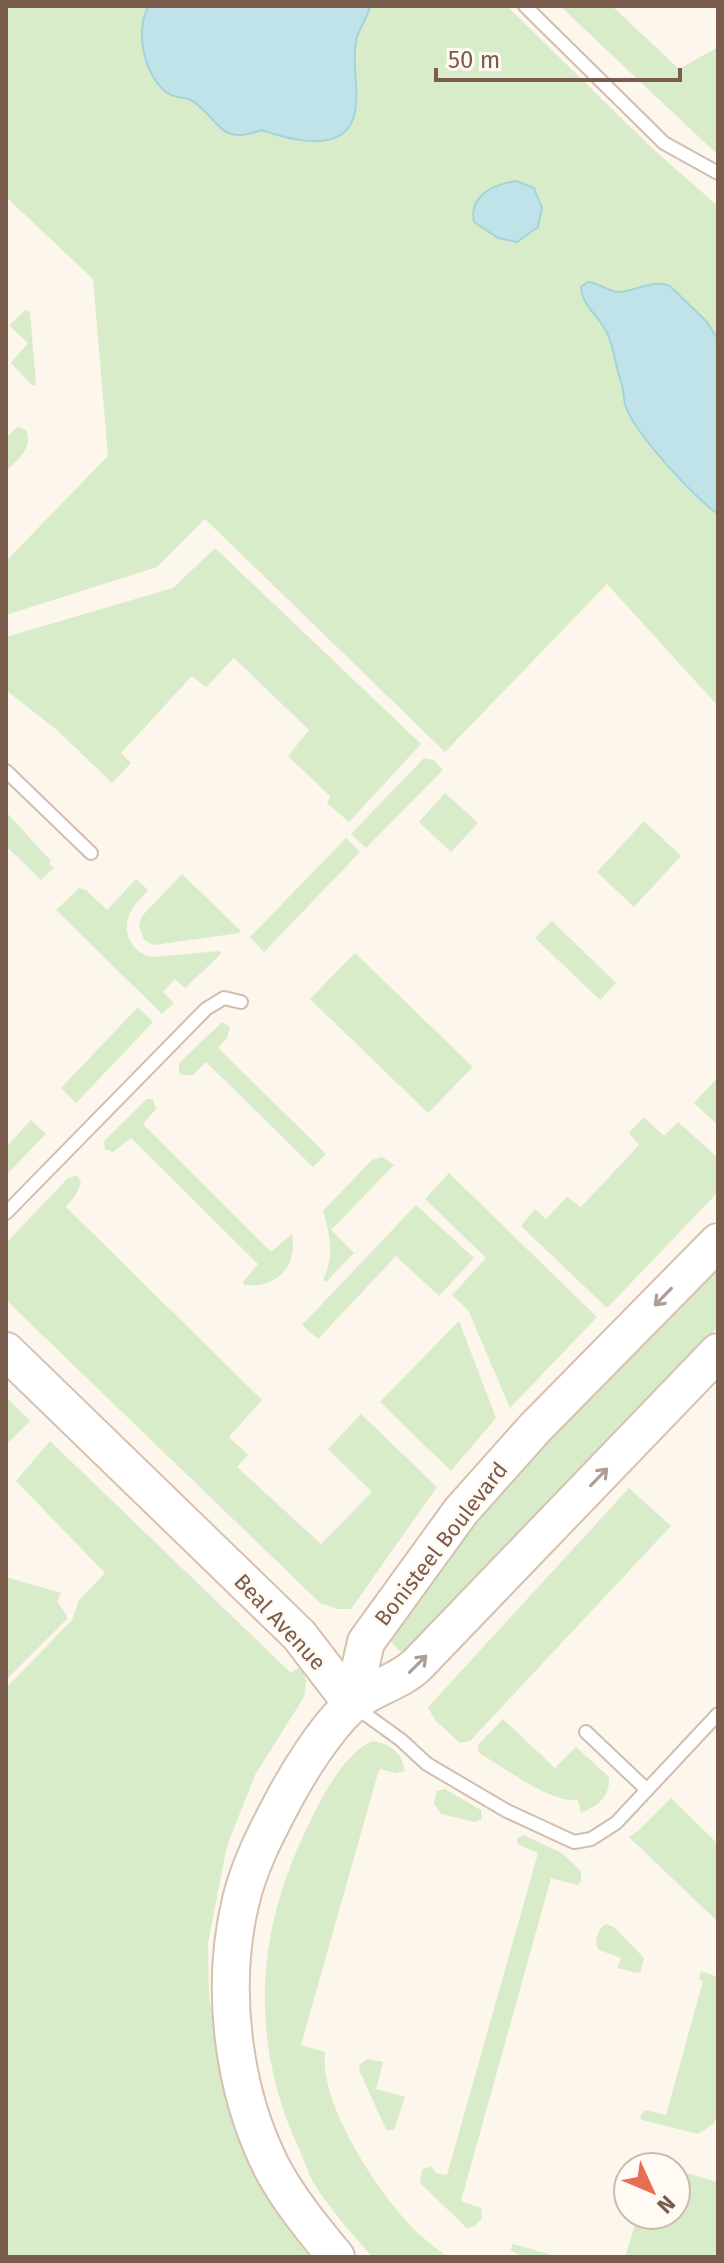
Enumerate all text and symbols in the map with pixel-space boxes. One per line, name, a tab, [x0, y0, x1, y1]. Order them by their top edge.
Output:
scale bar	[436, 32, 680, 82]
text: 50 m	[448, 46, 500, 74]
one-way arrow	[654, 1287, 673, 1307]
street label: Bonisteel Boulevard	[369, 1457, 513, 1631]
one-way arrow	[589, 1467, 608, 1487]
street label: Beal Avenue	[228, 1568, 332, 1676]
one-way arrow	[408, 1655, 427, 1674]
north arrow	[612, 2151, 692, 2231]
text: N	[651, 2190, 681, 2219]

